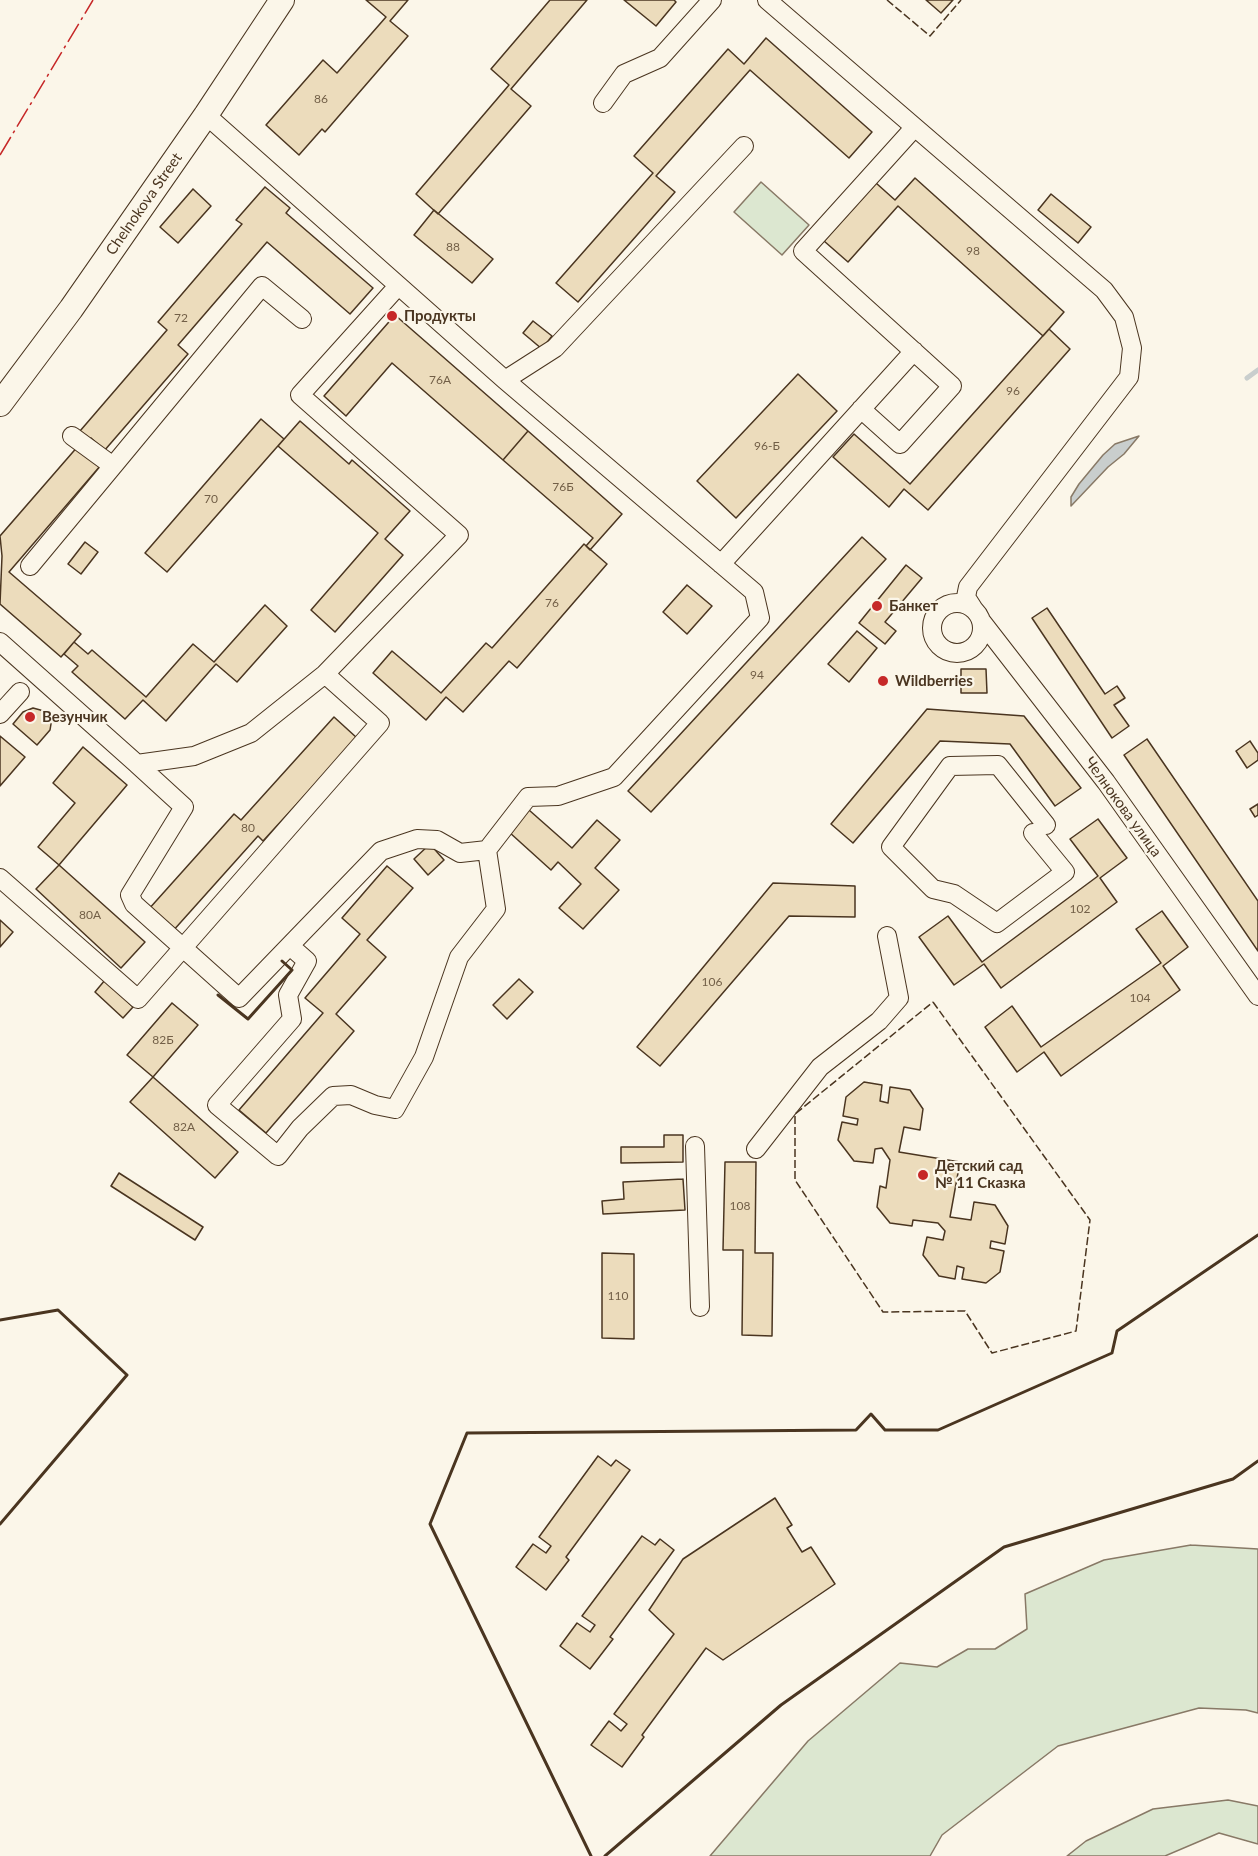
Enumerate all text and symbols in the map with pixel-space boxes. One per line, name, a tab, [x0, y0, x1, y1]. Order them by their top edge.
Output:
house number: 86	[314, 92, 328, 106]
street label: Chelnokova Street	[102, 149, 186, 259]
house number: 88	[446, 240, 460, 254]
house number: 98	[966, 244, 980, 258]
place label: Продукты	[404, 307, 476, 325]
marker: Продукты	[385, 309, 399, 323]
house number: 72	[174, 311, 188, 325]
house number: 76А	[429, 373, 451, 387]
house number: 96	[1006, 384, 1020, 398]
house number: 96-Б	[754, 439, 780, 453]
house number: 76Б	[552, 480, 574, 494]
house number: 70	[204, 492, 218, 506]
house number: 76	[545, 596, 559, 610]
place label: Банкет	[889, 597, 938, 615]
marker: Банкет	[870, 599, 884, 613]
house number: 94	[750, 668, 764, 682]
place label: Wildberries	[895, 672, 973, 690]
marker: Wildberries	[876, 674, 890, 688]
place label: Везунчик	[42, 708, 108, 726]
marker: Везунчик	[23, 710, 37, 724]
street label: Челнокова улица	[1081, 754, 1165, 860]
house number: 80	[241, 821, 255, 835]
house number: 102	[1070, 902, 1090, 916]
house number: 80А	[79, 908, 101, 922]
house number: 106	[702, 975, 722, 989]
house number: 104	[1130, 991, 1150, 1005]
house number: 82Б	[152, 1033, 174, 1047]
house number: 82А	[173, 1120, 195, 1134]
place label: Детский сад № 11 Сказка	[935, 1157, 1026, 1192]
marker: Детский сад № 11 Сказка	[916, 1168, 930, 1182]
house number: 108	[730, 1199, 750, 1213]
house number: 110	[608, 1289, 628, 1303]

